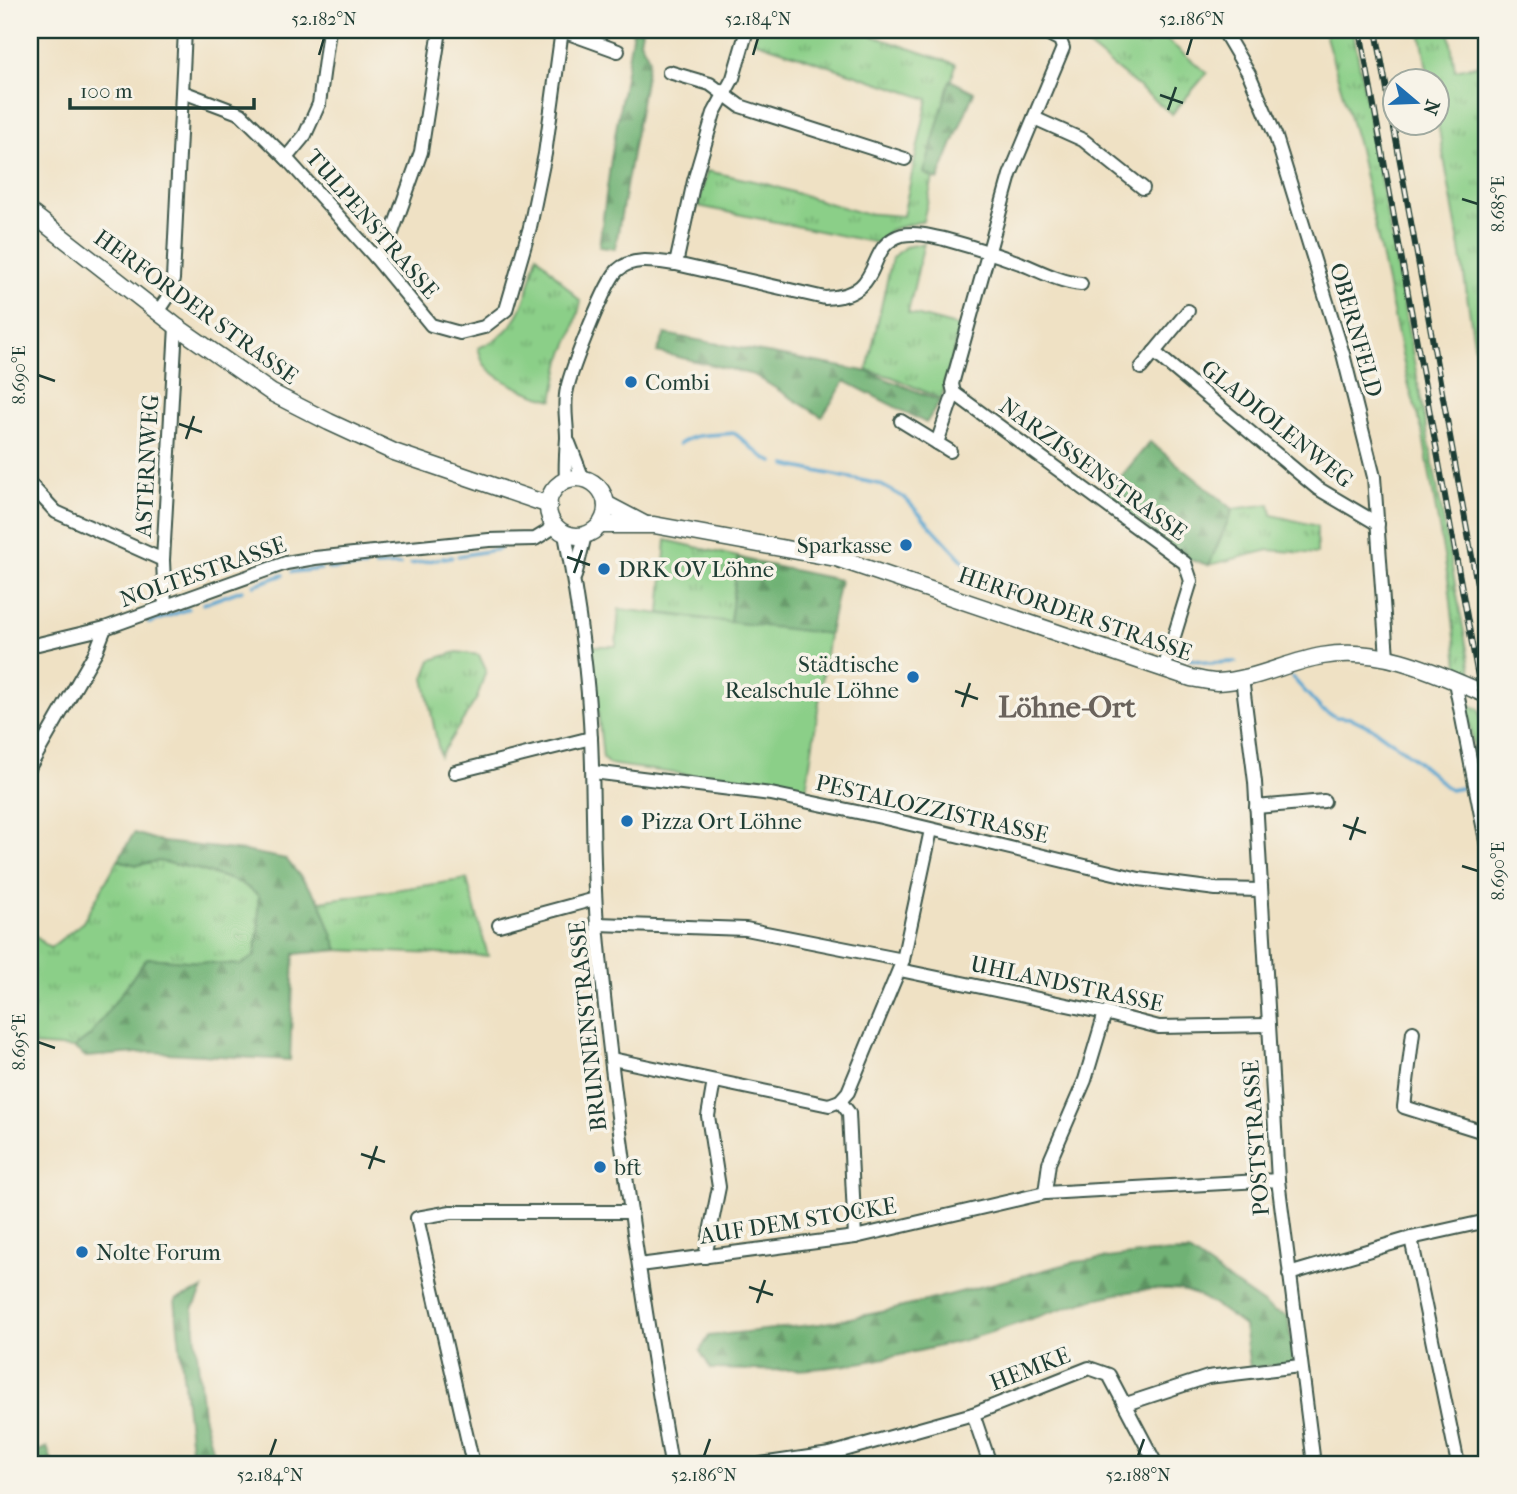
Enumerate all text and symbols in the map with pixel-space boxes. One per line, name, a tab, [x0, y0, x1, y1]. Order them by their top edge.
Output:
text: 52.182°N	[291, 9, 357, 30]
text: 52.184°N	[725, 9, 792, 30]
text: 52.186°N	[1159, 9, 1225, 30]
scale bar	[70, 66, 254, 110]
north arrow	[1380, 66, 1450, 136]
text: 100 m	[80, 79, 133, 103]
text: N	[1418, 97, 1444, 118]
street label: TULPENSTRASSE	[300, 144, 444, 304]
text: 8.685°E	[1488, 176, 1509, 232]
street label: HERFORDER STRASSE	[89, 224, 303, 390]
street label: OBERNFELD	[1324, 260, 1388, 400]
text: 8.690°E	[9, 345, 30, 405]
street label: GLADIOLENWEG	[1196, 354, 1358, 494]
place label: Combi	[645, 369, 710, 396]
marker: Combi	[623, 374, 639, 390]
street label: NARZISSENSTRASSE	[994, 392, 1192, 546]
street label: ASTERNWEG	[130, 394, 164, 539]
street label: NOLTESTRASSE	[116, 531, 290, 613]
place label: Sparkasse	[797, 532, 892, 559]
marker: Sparkasse	[898, 537, 914, 553]
place label: DRK OV Löhne	[618, 556, 774, 583]
marker: DRK OV Löhne	[596, 561, 612, 577]
street label: HERFORDER STRASSE	[955, 561, 1195, 667]
place label: Städtische Realschule Löhne	[725, 651, 899, 704]
marker: Städtische Realschule Löhne	[905, 669, 921, 685]
district label: Löhne-Ort	[998, 690, 1136, 725]
street label: PESTALOZZISTRASSE	[813, 769, 1051, 849]
place label: Pizza Ort Löhne	[641, 808, 802, 835]
marker: Pizza Ort Löhne	[619, 813, 635, 829]
text: 8.690°E	[1488, 841, 1509, 901]
street label: BRUNNENSTRASSE	[564, 919, 612, 1133]
street label: UHLANDSTRASSE	[968, 950, 1166, 1018]
text: 8.695°E	[9, 1013, 30, 1071]
street label: POSTSTRASSE	[1237, 1059, 1275, 1217]
place label: bft	[613, 1154, 642, 1181]
marker: bft	[592, 1159, 608, 1175]
street label: AUF DEM STOCKE	[697, 1192, 898, 1250]
place label: Nolte Forum	[96, 1239, 221, 1266]
marker: Nolte Forum	[74, 1244, 90, 1260]
street label: HEMKE	[986, 1341, 1074, 1397]
text: 52.184°N	[237, 1465, 304, 1486]
text: 52.186°N	[671, 1465, 737, 1486]
text: 52.188°N	[1105, 1465, 1171, 1486]

